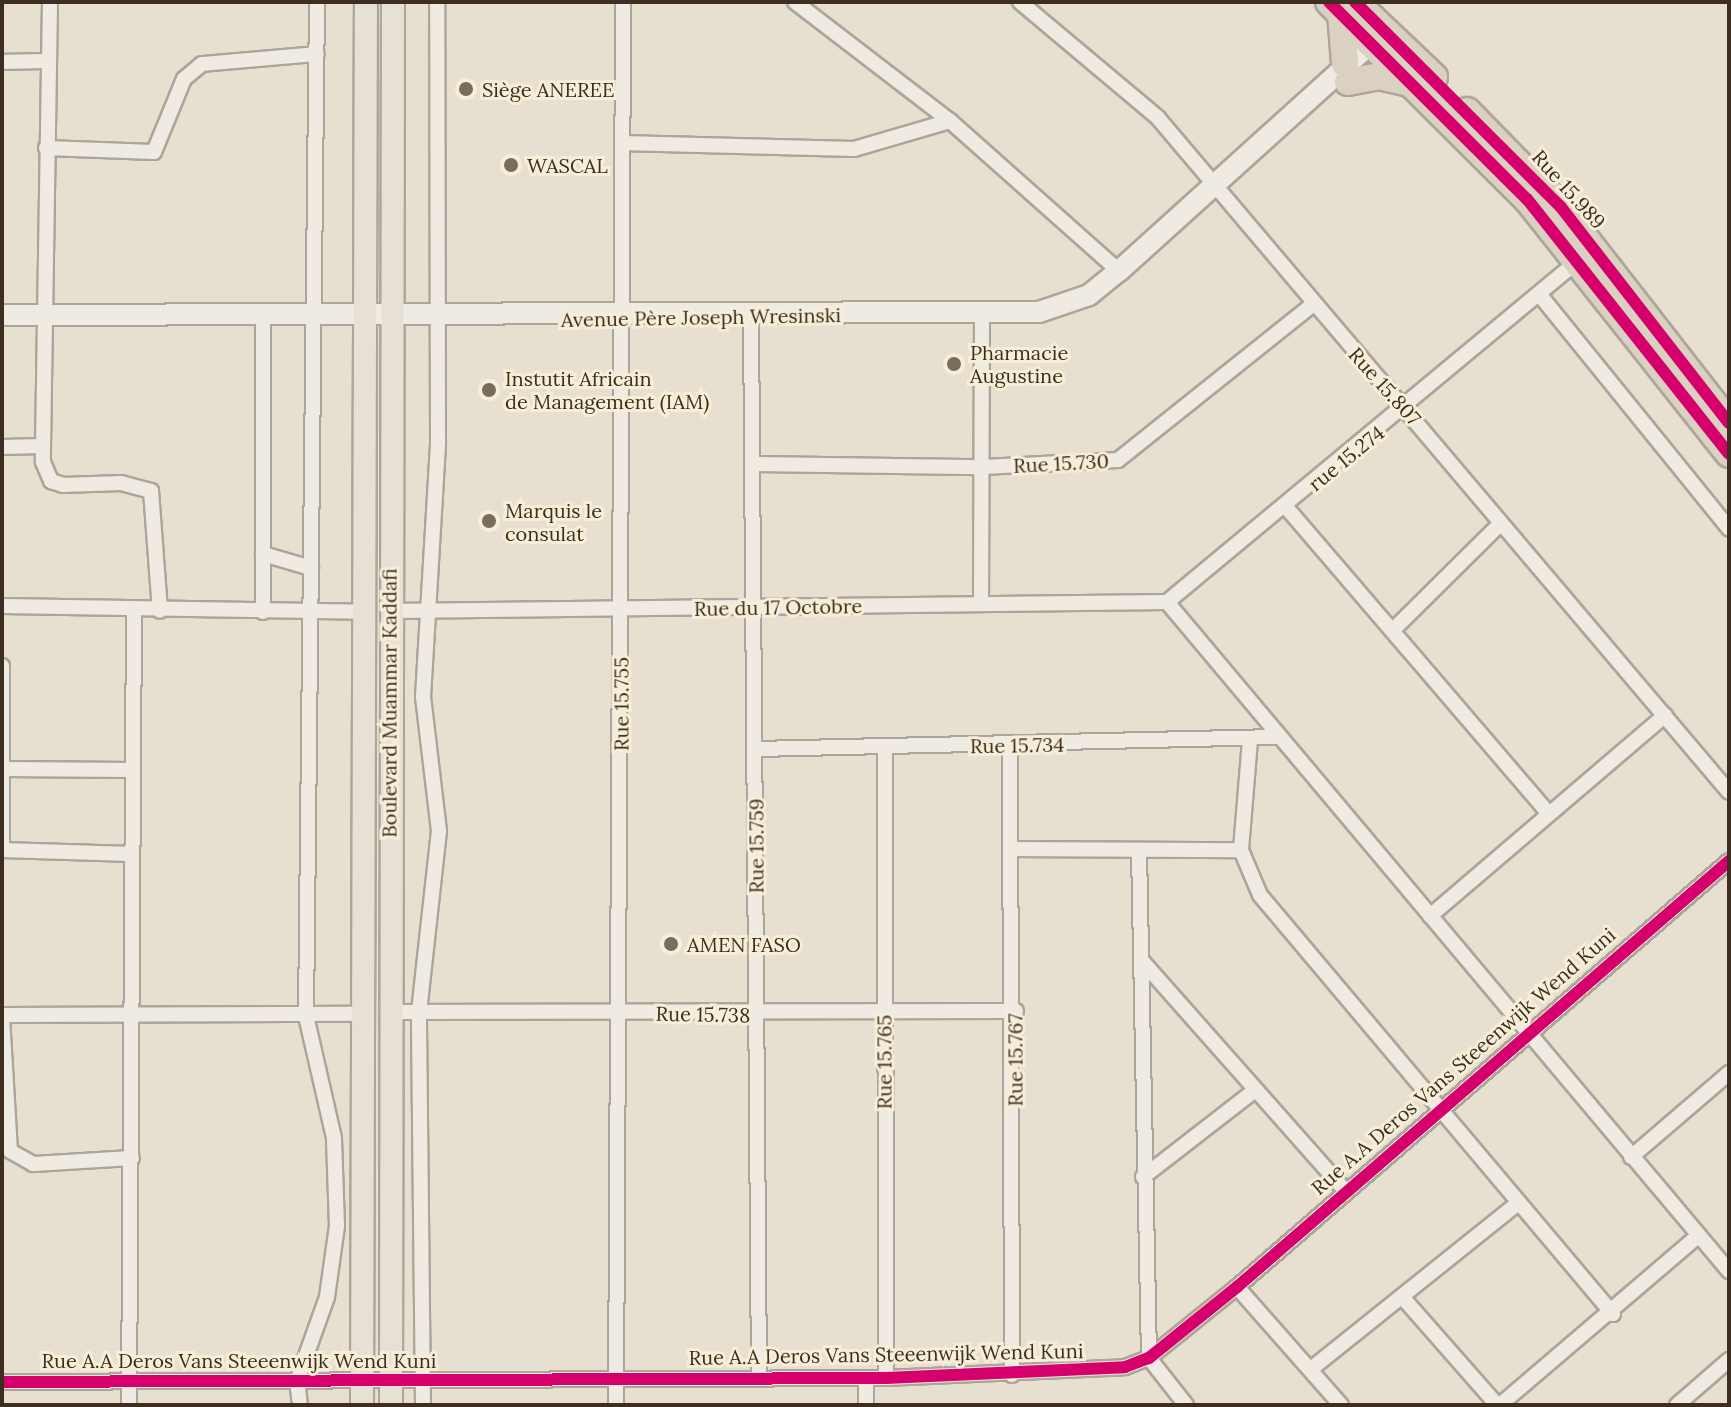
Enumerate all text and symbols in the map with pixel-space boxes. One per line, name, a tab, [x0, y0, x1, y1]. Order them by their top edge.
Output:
place label: Siège ANEREE	[482, 77, 614, 101]
marker: Siège ANEREE	[457, 80, 475, 98]
street label: Rue 15.989	[1527, 145, 1611, 233]
place label: WASCAL	[527, 153, 608, 177]
marker: WASCAL	[502, 156, 520, 174]
street label: Avenue Père Joseph Wresinski	[561, 303, 841, 331]
place label: Pharmacie Augustine	[970, 340, 1068, 387]
street label: Rue 15.807	[1344, 342, 1426, 430]
marker: Pharmacie Augustine	[945, 355, 963, 373]
place label: Instutit Africain de Management (IAM)	[505, 366, 709, 413]
marker: Instutit Africain de Management (IAM)	[480, 381, 498, 399]
street label: rue 15.274	[1303, 420, 1389, 496]
street label: Rue 15.730	[1013, 449, 1109, 477]
place label: Marquis le consulat	[505, 498, 602, 545]
marker: Marquis le consulat	[480, 512, 498, 530]
street label: Boulevard Muammar Kaddafi	[377, 568, 401, 838]
street label: Rue du 17 Octobre	[694, 594, 862, 620]
street label: Rue 15.755	[609, 657, 633, 751]
street label: Rue 15.734	[970, 732, 1064, 758]
street label: Rue 15.759	[744, 799, 768, 893]
street label: Rue A.A Deros Vans Steeenwijk Wend Kuni	[1306, 922, 1620, 1200]
place label: AMEN FASO	[687, 932, 801, 956]
marker: AMEN FASO	[662, 935, 680, 953]
street label: Rue 15.738	[655, 1001, 751, 1027]
street label: Rue 15.767	[1003, 1014, 1027, 1106]
street label: Rue 15.765	[872, 1015, 896, 1109]
street label: Rue A.A Deros Vans Steeenwijk Wend Kuni	[688, 1339, 1084, 1369]
street label: Rue A.A Deros Vans Steeenwijk Wend Kuni	[42, 1348, 436, 1372]

